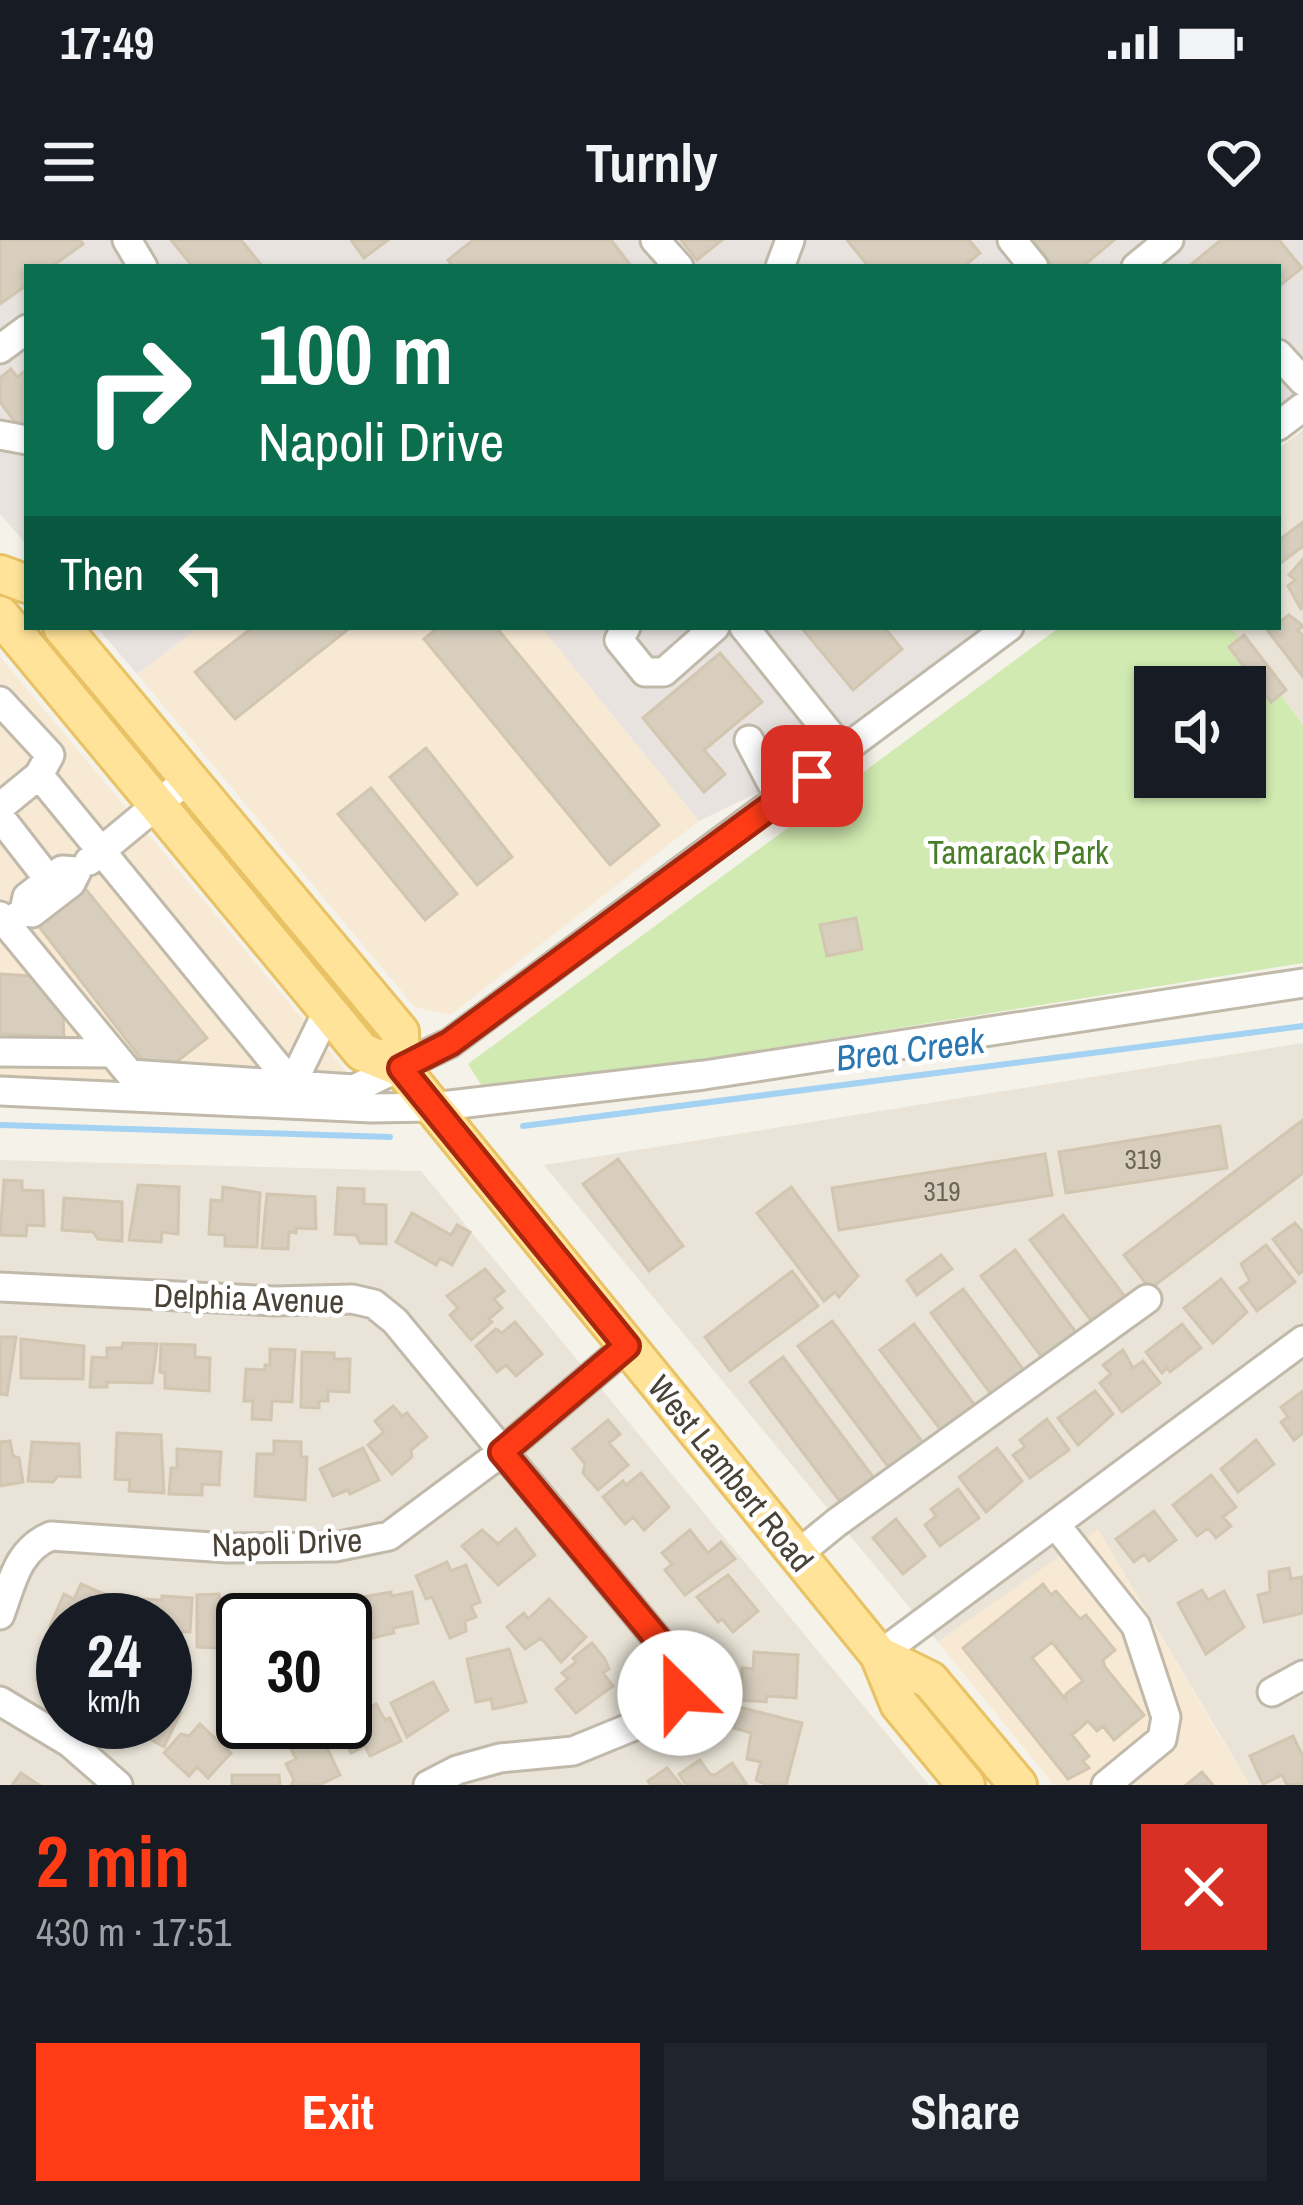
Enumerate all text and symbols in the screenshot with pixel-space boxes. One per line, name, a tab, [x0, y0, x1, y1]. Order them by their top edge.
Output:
text: 17:49	[60, 12, 154, 73]
text: Turnly	[585, 126, 718, 199]
icon: menu	[36, 129, 102, 195]
icon: heart	[1201, 129, 1267, 195]
text: 100 m	[258, 297, 453, 410]
icon: right	[60, 312, 216, 468]
text: Napoli Drive	[258, 405, 504, 478]
icon: left	[168, 540, 234, 606]
text: Then	[60, 543, 144, 604]
map controls	[1134, 666, 1266, 798]
button: sound	[1134, 666, 1266, 798]
pin	[761, 725, 863, 827]
icon: arrive	[779, 743, 845, 809]
park label: Tamarack Park	[928, 830, 1109, 874]
water label: Brea Creek	[833, 1016, 988, 1082]
house number: 319	[1125, 1141, 1161, 1177]
house number: 319	[924, 1173, 960, 1209]
street label: Delphia Avenue	[153, 1273, 345, 1323]
street label: West Lambert Road	[638, 1366, 824, 1580]
street label: Napoli Drive	[211, 1517, 363, 1567]
speed limit sign: 30	[216, 1593, 372, 1749]
text: 24	[87, 1615, 141, 1696]
position arrow	[617, 1630, 743, 1756]
text: km/h	[87, 1681, 141, 1721]
text: 2 min	[36, 1812, 190, 1909]
button: close	[1141, 1824, 1267, 1950]
text: 430 m · 17:51	[36, 1906, 232, 1958]
button: Exit	[36, 2043, 640, 2181]
button: Share	[664, 2043, 1267, 2181]

